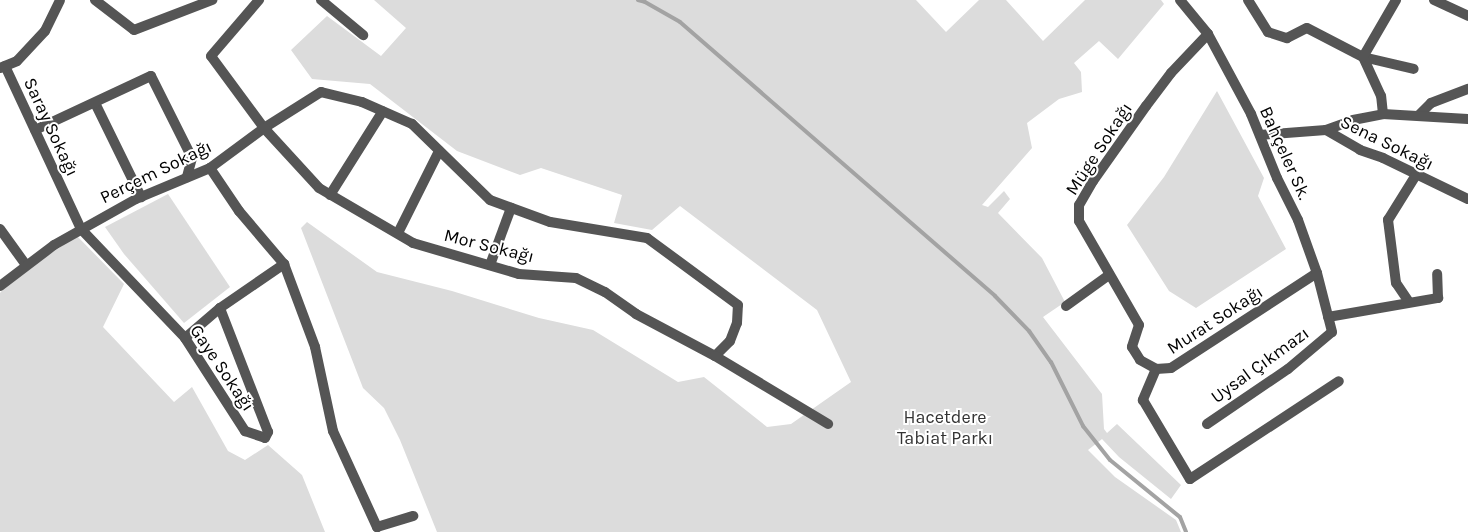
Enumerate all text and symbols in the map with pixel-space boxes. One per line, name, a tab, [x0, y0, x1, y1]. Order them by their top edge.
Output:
street label: Saray Sokağı	[19, 74, 83, 180]
street label: Müge Sokağı	[1061, 99, 1137, 199]
street label: Bahçeler Sk.	[1255, 103, 1315, 203]
street label: Sena Sokağı	[1337, 111, 1437, 175]
street label: Perçem Sokağı	[97, 136, 215, 208]
street label: Mor Sokağı	[442, 224, 536, 268]
street label: Murat Sokağı	[1163, 281, 1267, 359]
street label: Gaye Sokağı	[185, 321, 259, 415]
street label: Uysal Çıkmazı	[1207, 322, 1313, 408]
park label: Hacetdere Tabiat Parkı	[897, 407, 993, 449]

